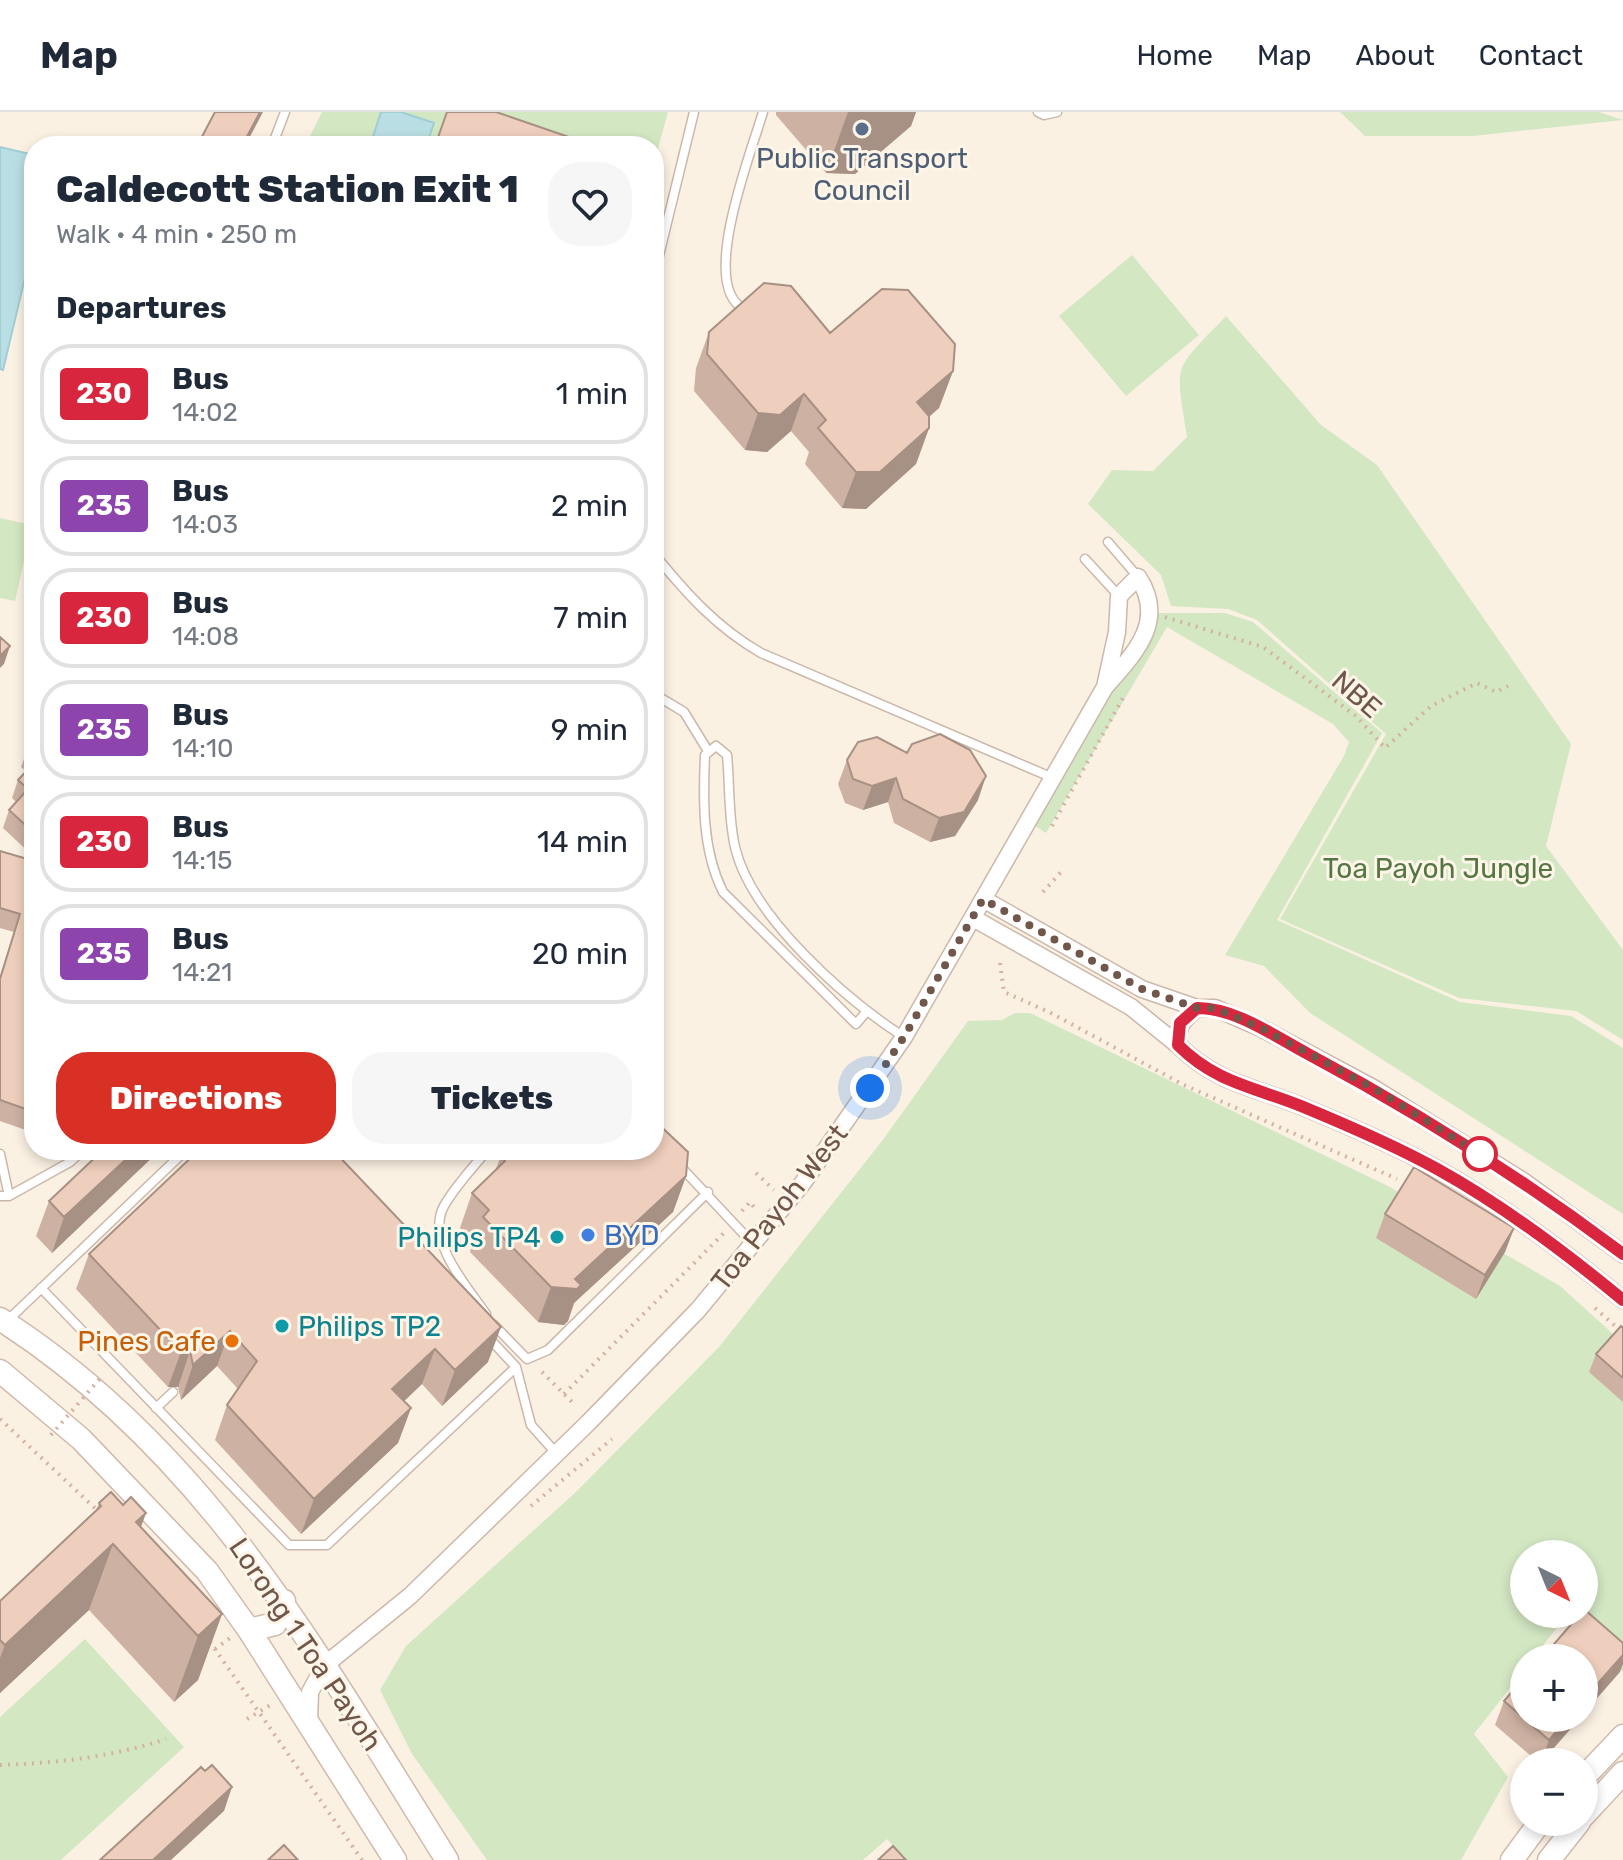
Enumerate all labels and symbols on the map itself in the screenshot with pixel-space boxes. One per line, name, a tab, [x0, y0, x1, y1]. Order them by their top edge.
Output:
marker: Public Transport Council	[853, 120, 871, 138]
place label: Public Transport Council	[756, 142, 968, 207]
street label: NBE	[1325, 664, 1388, 725]
park label: Toa Payoh Jungle	[1323, 852, 1553, 885]
your location	[850, 1068, 890, 1108]
street label: Toa Payoh West	[704, 1118, 855, 1297]
unlabelled marker	[1463, 1137, 1497, 1171]
place label: BYD	[604, 1219, 660, 1252]
place label: Philips TP4	[397, 1221, 541, 1254]
marker: BYD	[579, 1226, 597, 1244]
marker: Philips TP4	[548, 1228, 566, 1246]
place label: Philips TP2	[298, 1310, 441, 1343]
marker: Philips TP2	[273, 1317, 291, 1335]
place label: Pines Cafe	[77, 1325, 216, 1358]
marker: Pines Cafe	[223, 1332, 241, 1350]
street label: Lorong 1 Toa Payoh	[222, 1532, 389, 1757]
north arrow	[1510, 1540, 1598, 1628]

